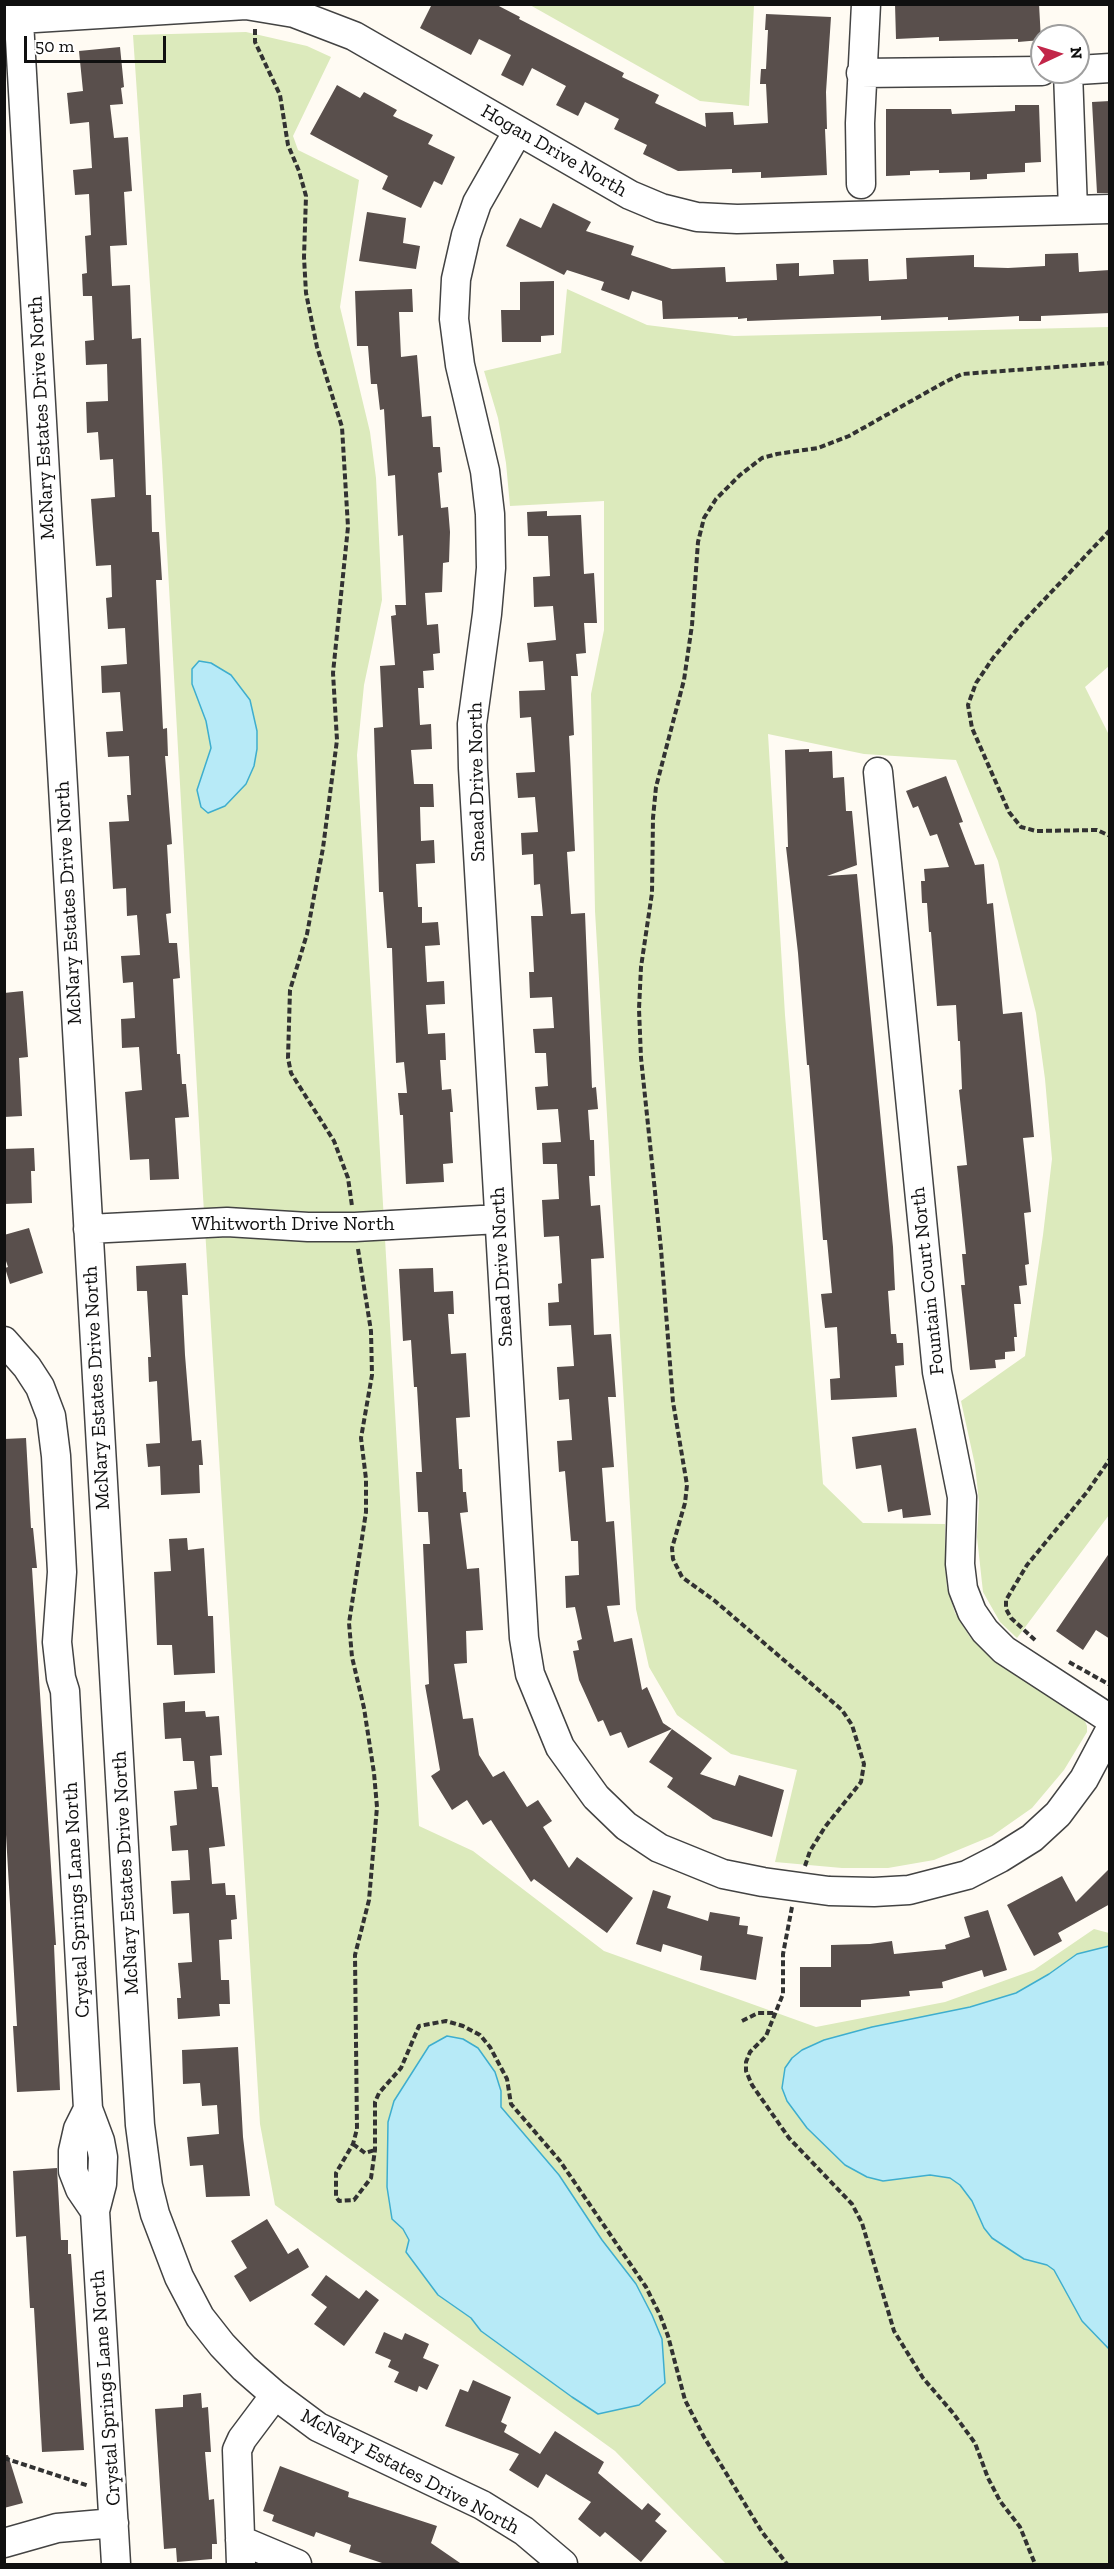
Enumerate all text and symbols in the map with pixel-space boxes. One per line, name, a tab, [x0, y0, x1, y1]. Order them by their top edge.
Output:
scale bar	[27, 24, 170, 62]
north arrow	[1030, 24, 1090, 84]
text: 50 m	[35, 35, 74, 57]
text: N	[1067, 46, 1086, 60]
street label: Hogan Drive North	[477, 99, 631, 203]
street label: McNary Estates Drive North	[24, 295, 60, 541]
street label: Snead Drive North	[464, 702, 490, 862]
street label: McNary Estates Drive North	[51, 780, 87, 1026]
street label: Fountain Court North	[906, 1186, 950, 1376]
street label: Snead Drive North	[486, 1187, 518, 1347]
street label: Whitworth Drive North	[191, 1212, 395, 1236]
street label: McNary Estates Drive North	[79, 1265, 115, 1511]
street label: McNary Estates Drive North	[108, 1750, 144, 1996]
street label: Crystal Springs Lane North	[59, 1782, 95, 2018]
street label: Crystal Springs Lane North	[86, 2269, 126, 2507]
street label: McNary Estates Drive North	[297, 2404, 523, 2540]

